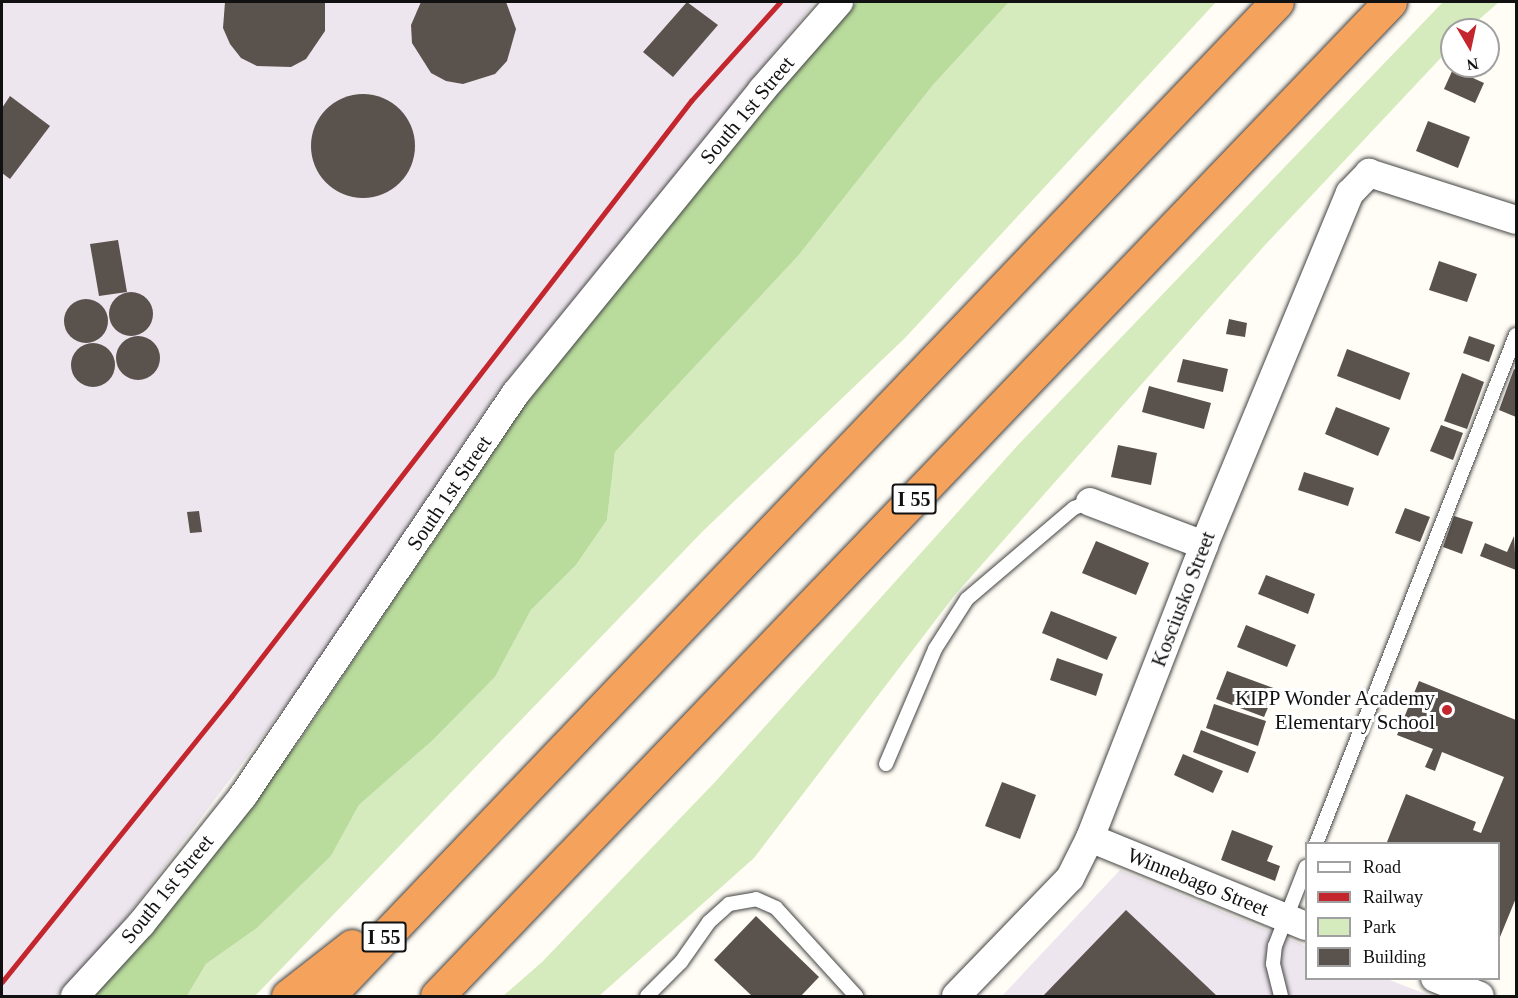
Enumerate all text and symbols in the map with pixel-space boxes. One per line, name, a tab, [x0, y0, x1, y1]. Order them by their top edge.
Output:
north arrow	[1440, 18, 1500, 78]
street label: South 1st Street	[695, 51, 799, 169]
text: N	[1466, 55, 1480, 74]
street label: South 1st Street	[401, 431, 497, 555]
road number: I 55	[892, 482, 936, 516]
street label: Kosciusko Street	[1146, 528, 1220, 670]
place label: KIPP Wonder Academy Elementary School	[1233, 685, 1435, 735]
marker: KIPP Wonder Academy Elementary School	[1440, 703, 1454, 717]
street label: South 1st Street	[115, 829, 219, 949]
street label: Winnebago Street	[1124, 842, 1272, 922]
legend	[1305, 842, 1500, 980]
text: Road	[1363, 857, 1401, 877]
text: Railway	[1363, 887, 1423, 907]
text: Park	[1363, 917, 1396, 937]
road number: I 55	[362, 920, 406, 954]
text: Building	[1363, 947, 1426, 967]

